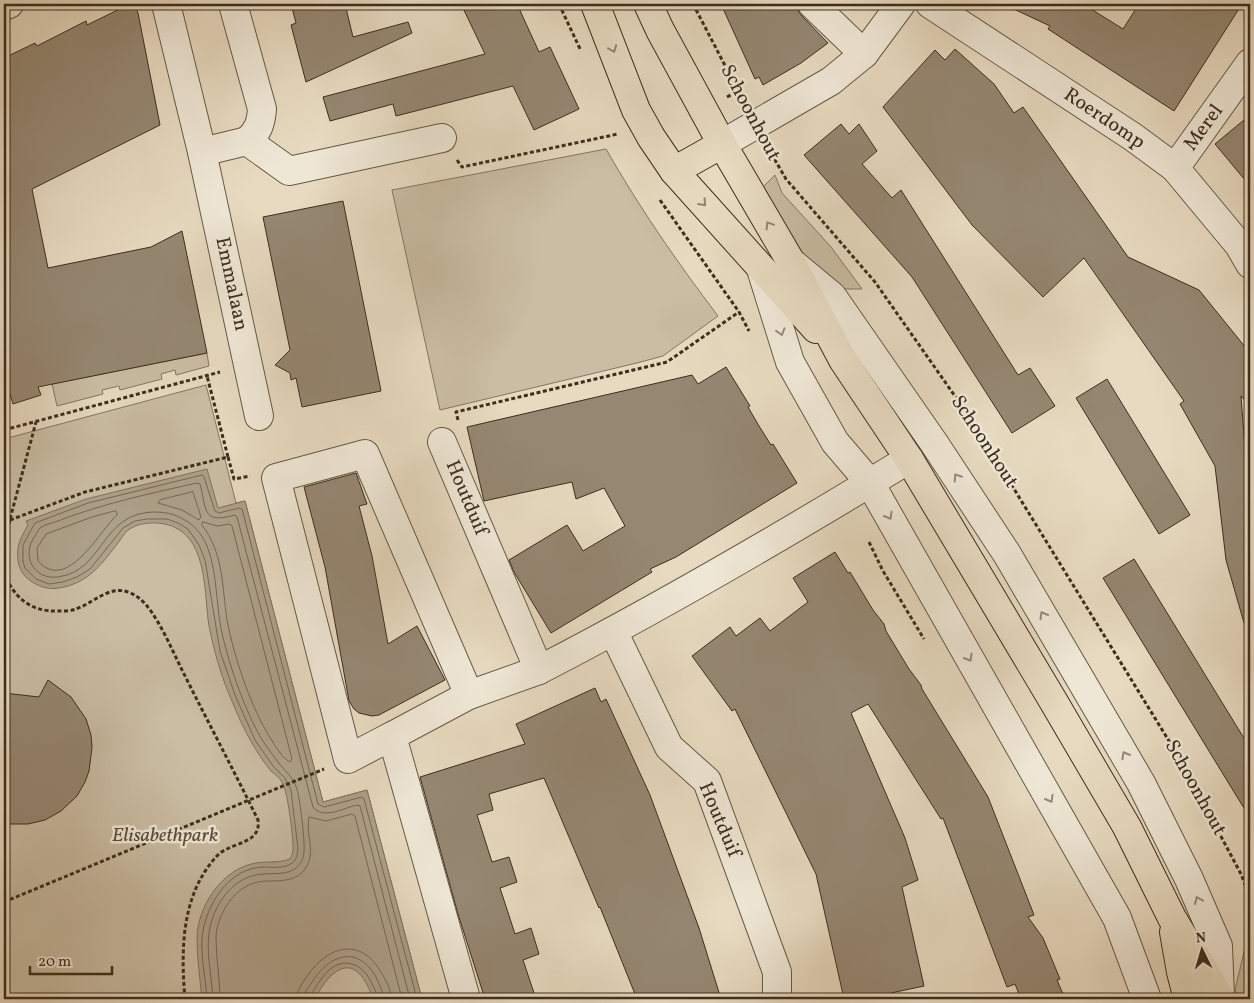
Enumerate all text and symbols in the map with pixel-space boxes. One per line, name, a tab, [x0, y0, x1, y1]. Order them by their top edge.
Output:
one-way arrow	[606, 44, 617, 53]
street label: Schoonhout	[713, 60, 787, 166]
street label: Roerdomp	[1058, 81, 1150, 157]
street label: Merel	[1178, 99, 1230, 157]
one-way arrow	[697, 197, 706, 206]
one-way arrow	[766, 222, 776, 231]
street label: Emmalaan	[207, 235, 255, 334]
one-way arrow	[775, 328, 785, 336]
street label: Schoonhout	[944, 390, 1024, 494]
street label: Houtduif	[438, 456, 495, 542]
one-way arrow	[953, 474, 963, 483]
one-way arrow	[883, 511, 893, 520]
one-way arrow	[1039, 611, 1049, 620]
one-way arrow	[963, 652, 973, 661]
street label: Schoonhout	[1157, 735, 1233, 841]
one-way arrow	[1121, 752, 1131, 761]
street label: Houtduif	[691, 778, 748, 864]
one-way arrow	[1043, 794, 1053, 803]
park label: Elisabethpark	[112, 822, 218, 850]
one-way arrow	[1194, 896, 1205, 905]
north arrow	[1176, 926, 1226, 976]
text: N	[1195, 929, 1207, 948]
scale bar	[30, 943, 112, 975]
text: 20 m	[38, 952, 71, 973]

